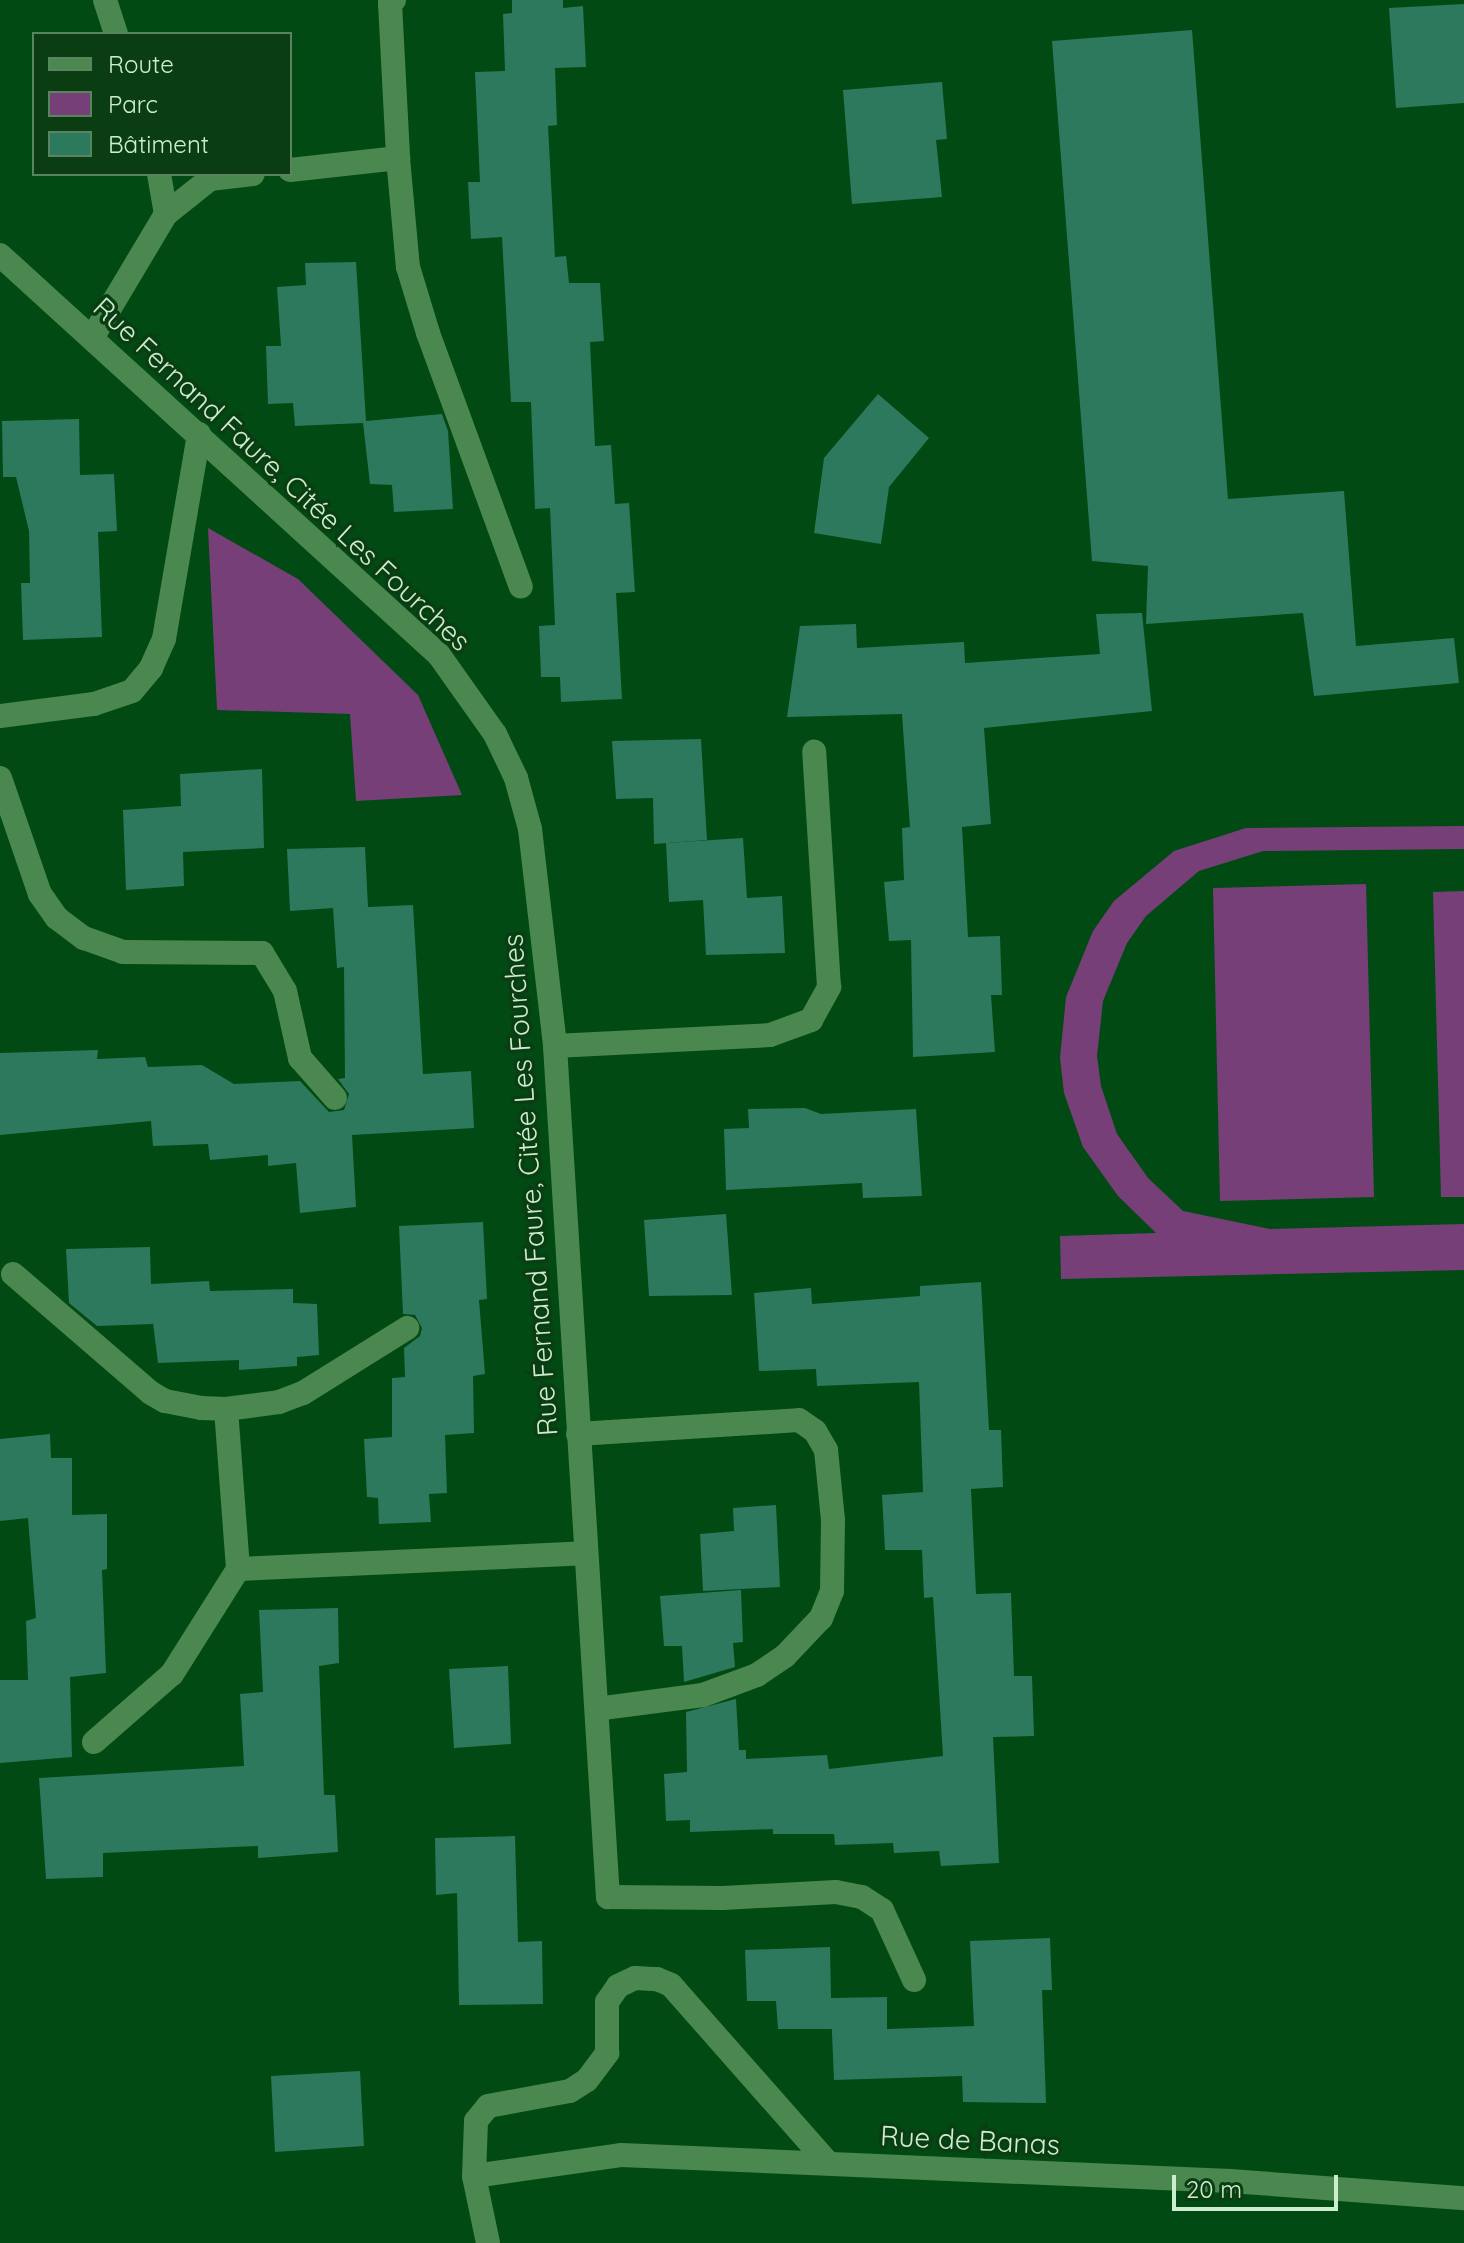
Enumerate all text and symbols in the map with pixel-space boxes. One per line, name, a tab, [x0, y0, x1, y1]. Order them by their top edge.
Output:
legend	[32, 32, 292, 176]
text: Route	[108, 49, 174, 79]
text: Parc	[108, 89, 158, 119]
text: Bâtiment	[108, 129, 209, 159]
street label: Rue Fernand Faure, Citée Les Fourches	[87, 290, 477, 658]
street label: Rue Fernand Faure, Citée Les Fourches	[496, 933, 564, 1437]
street label: Rue de Banas	[879, 2119, 1061, 2161]
scale bar	[1176, 2159, 1342, 2209]
text: 20 m	[1186, 2174, 1242, 2204]

